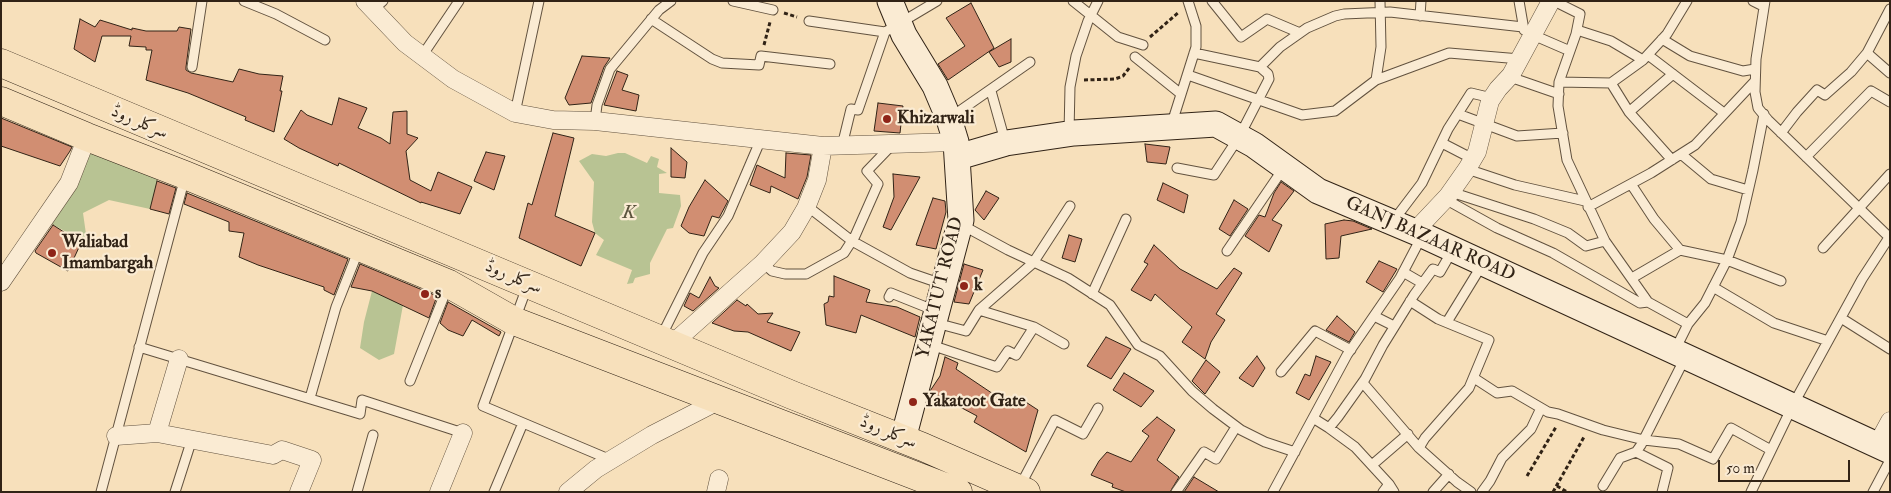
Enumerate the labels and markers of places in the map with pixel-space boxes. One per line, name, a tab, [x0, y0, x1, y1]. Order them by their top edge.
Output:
place label: Khizarwali	[897, 108, 974, 130]
marker: Khizarwali	[881, 113, 893, 125]
place label: Waliabad Imambargah	[62, 232, 153, 274]
marker: Waliabad Imambargah	[46, 247, 58, 259]
place label: k	[974, 275, 983, 297]
marker: k	[958, 280, 970, 292]
place label: s	[435, 283, 441, 305]
marker: s	[419, 288, 431, 300]
place label: Yakatoot Gate	[923, 391, 1026, 413]
marker: Yakatoot Gate	[907, 396, 919, 408]

